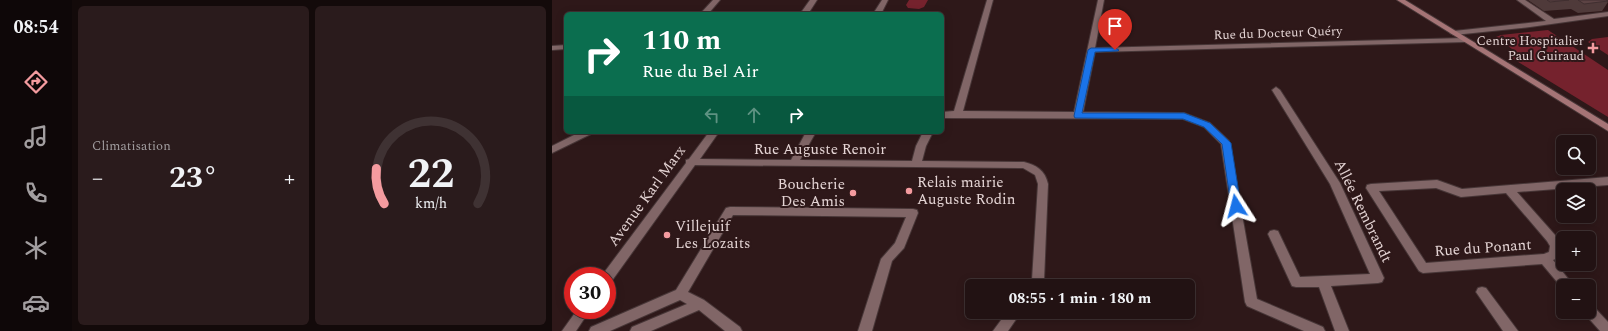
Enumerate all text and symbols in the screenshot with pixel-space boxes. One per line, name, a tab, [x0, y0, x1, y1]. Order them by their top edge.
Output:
pin	[1098, 9, 1132, 50]
text: 08:54	[13, 14, 59, 41]
icon: arrive	[1104, 15, 1126, 37]
text: 110 m	[642, 19, 721, 62]
street label: Rue du Docteur Quéry	[1213, 21, 1343, 45]
icon: right	[576, 28, 628, 80]
place label: Centre Hospitalier Paul Guiraud	[1476, 31, 1584, 66]
marker: Centre Hospitalier Paul Guiraud	[1587, 42, 1599, 54]
text: Rue du Bel Air	[642, 58, 759, 85]
icon: directions	[22, 68, 50, 96]
icon: left	[701, 104, 723, 126]
icon: ahead	[743, 104, 765, 126]
icon: right	[785, 104, 807, 126]
icon: music	[22, 123, 50, 151]
map controls	[1556, 135, 1596, 319]
button: search	[1556, 135, 1596, 175]
text: Climatisation	[92, 136, 171, 156]
street label: Rue Auguste Renoir	[754, 138, 886, 161]
street label: Avenue Karl Marx	[602, 140, 692, 251]
text: 22	[407, 142, 454, 205]
text: 23°	[169, 155, 218, 201]
street label: Allée Rembrandt	[1328, 155, 1398, 267]
text: −	[92, 162, 103, 195]
text: +	[284, 162, 295, 195]
place label: Relais mairie Auguste Rodin	[917, 171, 1016, 211]
place label: Boucherie Des Amis	[777, 173, 845, 213]
icon: phone	[22, 179, 50, 207]
button: layers	[1556, 183, 1596, 223]
position arrow	[1215, 185, 1257, 227]
marker: Relais mairie Auguste Rodin	[904, 186, 914, 196]
marker: Boucherie Des Amis	[848, 188, 858, 198]
text: km/h	[414, 192, 447, 214]
place label: Villejuif Les Lozaits	[675, 215, 750, 255]
marker: Villejuif Les Lozaits	[662, 230, 672, 240]
button: +	[1556, 231, 1596, 271]
street label: Rue du Ponant	[1434, 233, 1532, 263]
icon: climate	[22, 234, 50, 262]
speed limit sign: 30	[564, 267, 616, 319]
button: −	[1556, 279, 1596, 319]
text: 08:55 · 1 min · 180 m	[1009, 287, 1151, 310]
icon: car	[22, 289, 50, 317]

